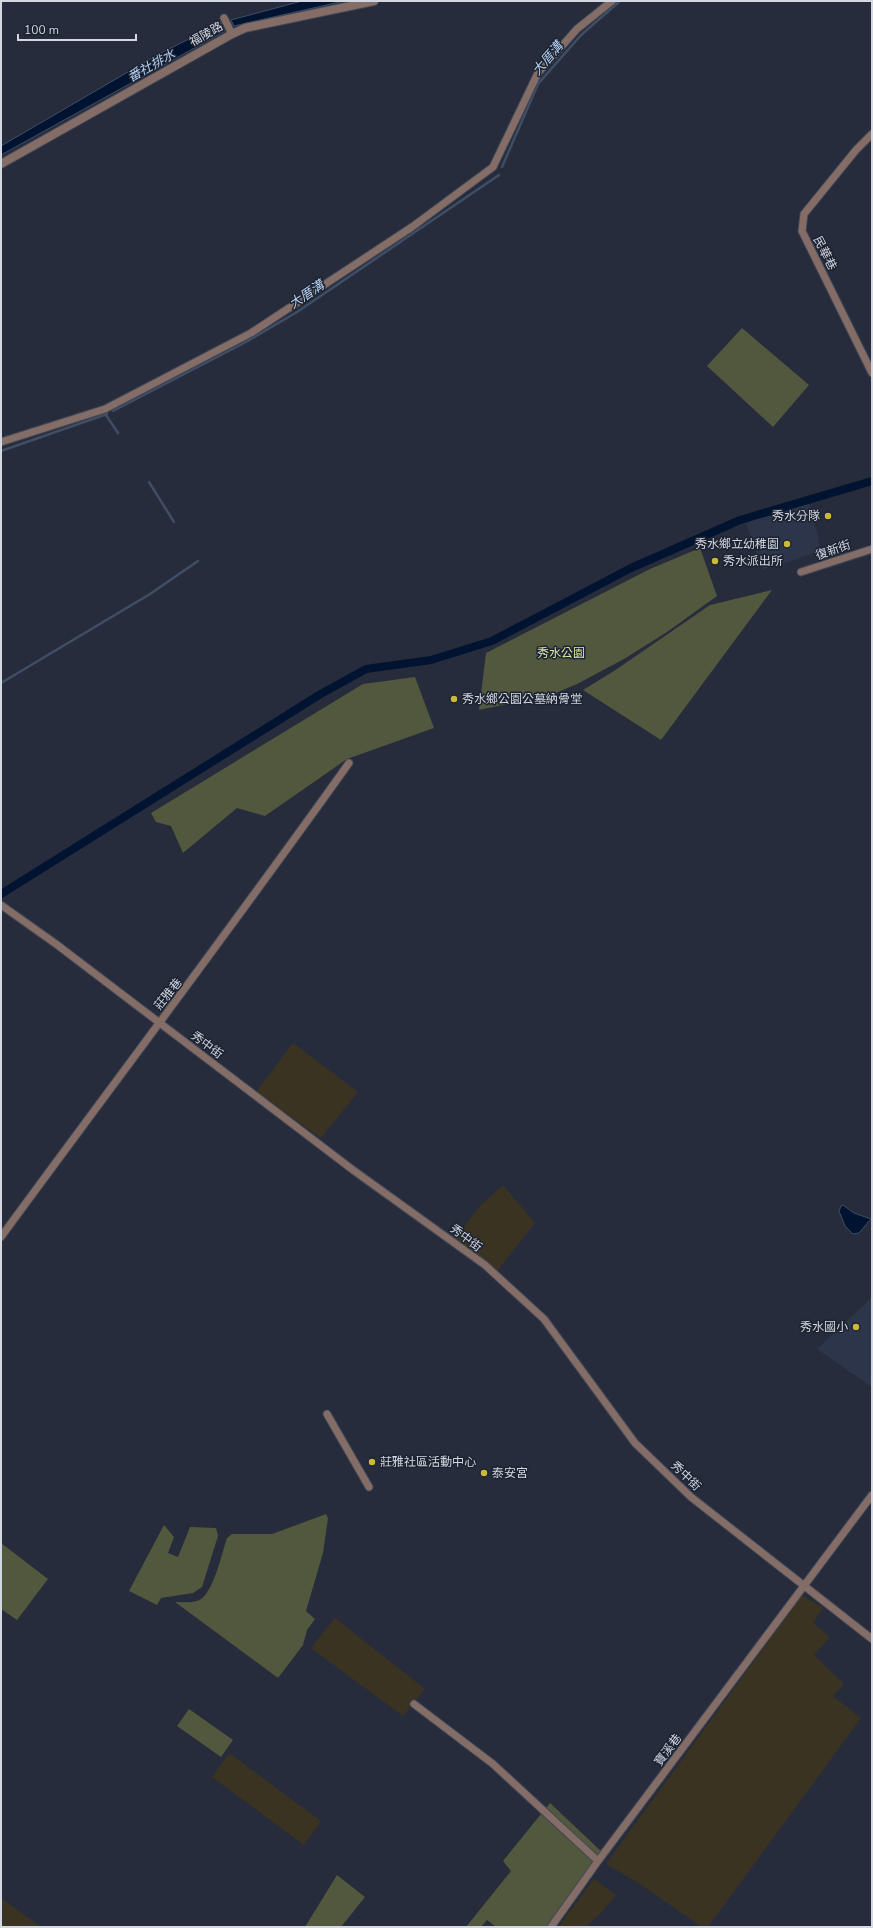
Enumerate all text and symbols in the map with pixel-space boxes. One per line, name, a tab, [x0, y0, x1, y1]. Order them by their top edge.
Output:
scale bar	[18, 16, 136, 42]
street label: 福陵路	[186, 18, 226, 50]
text: 100 m	[24, 22, 59, 38]
water label: 大厝溝	[528, 37, 569, 79]
water label: 番社排水	[124, 45, 179, 86]
street label: 民華巷	[810, 233, 840, 273]
water label: 大厝溝	[285, 275, 329, 313]
place label: 秀水分隊	[772, 508, 820, 524]
marker: 秀水分隊	[823, 511, 833, 521]
place label: 秀水鄉立幼稚園	[695, 536, 779, 552]
street label: 復新街	[813, 537, 853, 563]
marker: 秀水鄉立幼稚園	[782, 539, 792, 549]
place label: 秀水派出所	[723, 553, 783, 569]
marker: 秀水派出所	[710, 556, 720, 566]
park label: 秀水公園	[537, 645, 585, 661]
place label: 秀水鄉公園公墓納骨堂	[462, 691, 582, 707]
marker: 秀水鄉公園公墓納骨堂	[449, 694, 459, 704]
street label: 莊雅巷	[150, 975, 186, 1013]
street label: 秀中街	[188, 1028, 226, 1062]
street label: 秀中街	[447, 1221, 485, 1255]
place label: 秀水國小	[800, 1319, 848, 1335]
marker: 秀水國小	[851, 1322, 861, 1332]
place label: 莊雅社區活動中心	[380, 1454, 476, 1470]
marker: 莊雅社區活動中心	[367, 1457, 377, 1467]
street label: 秀中街	[667, 1458, 705, 1494]
place label: 泰安宮	[492, 1465, 528, 1481]
marker: 泰安宮	[479, 1468, 489, 1478]
street label: 寶溪巷	[651, 1731, 685, 1769]

